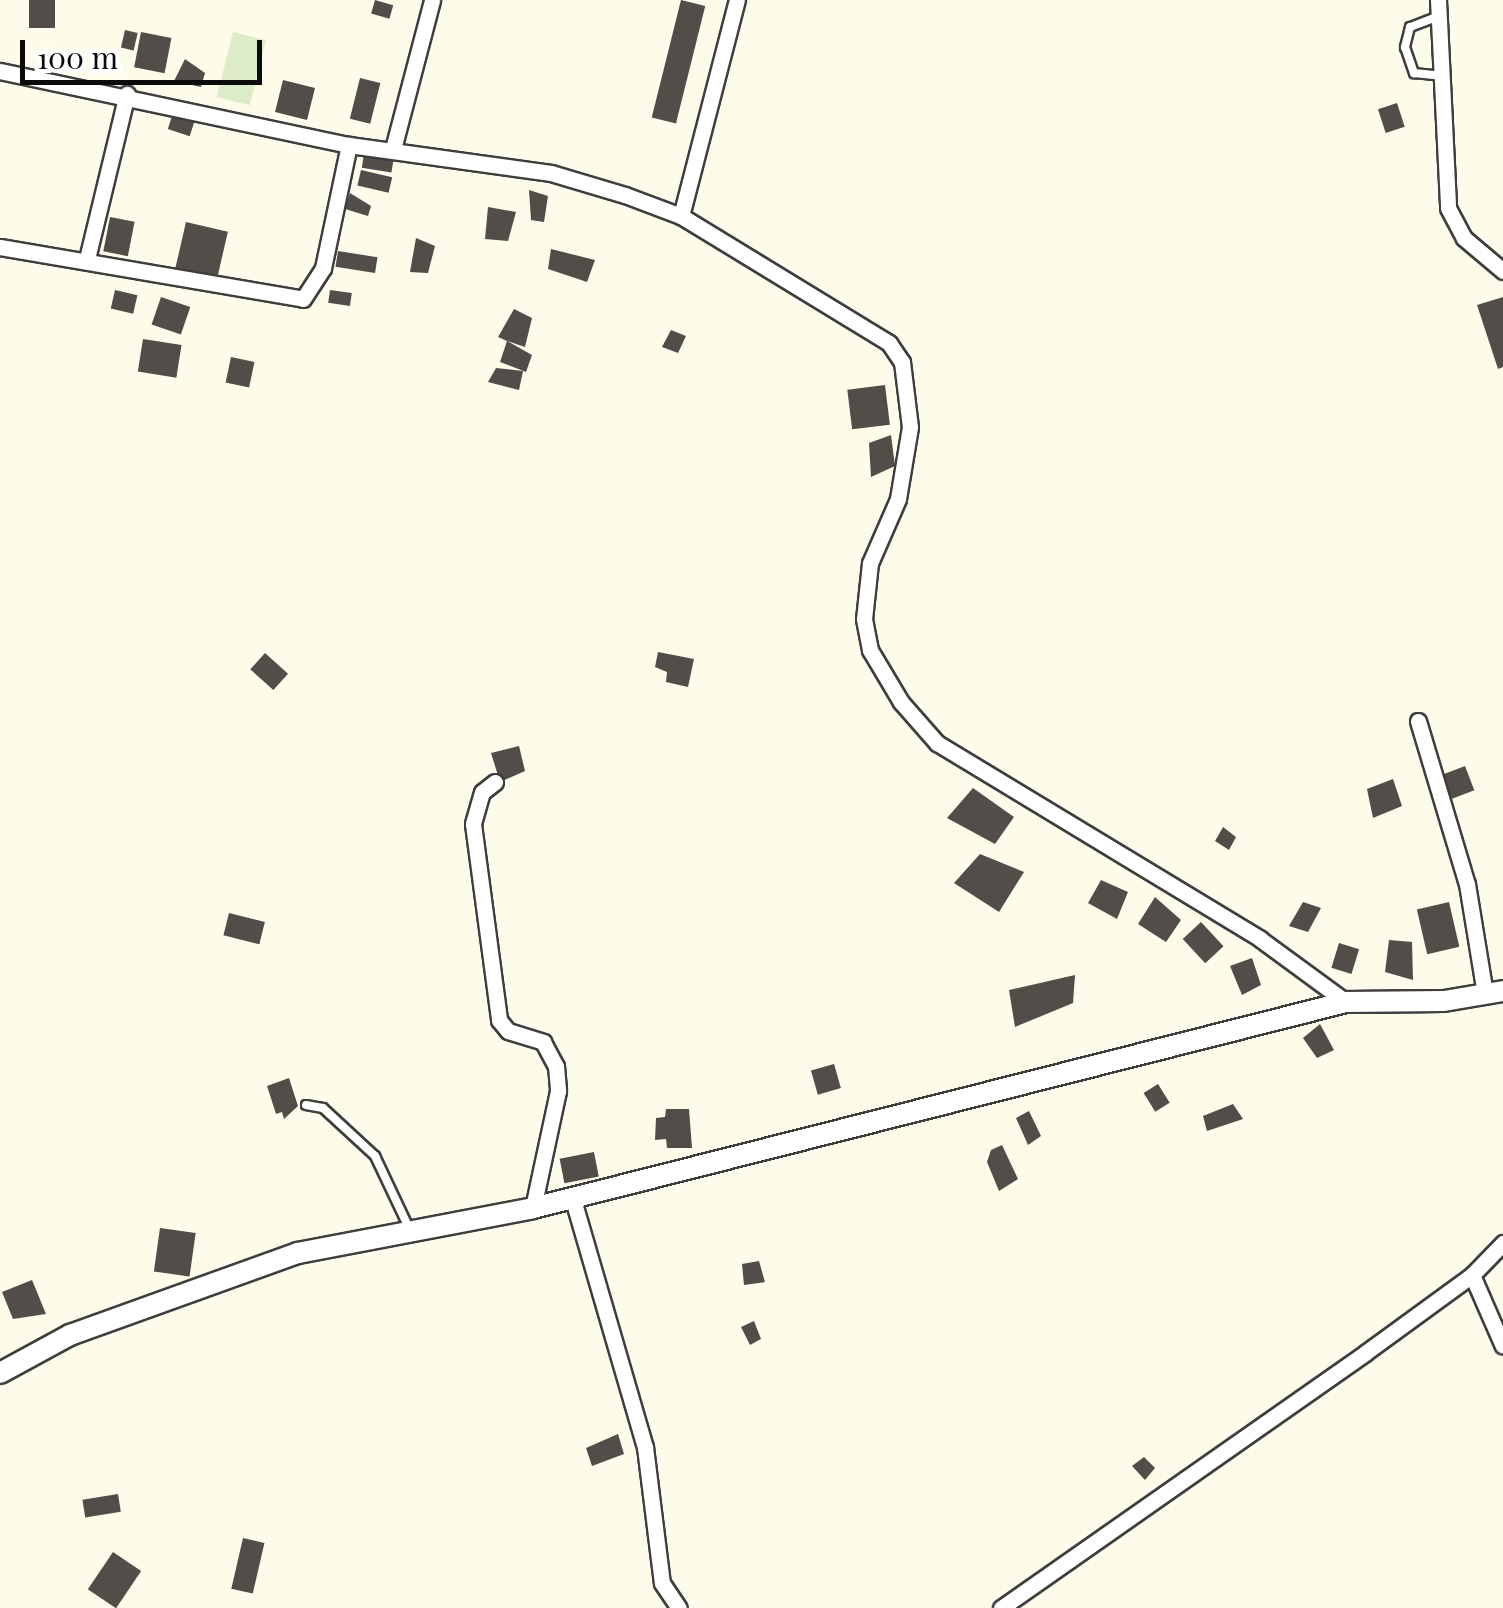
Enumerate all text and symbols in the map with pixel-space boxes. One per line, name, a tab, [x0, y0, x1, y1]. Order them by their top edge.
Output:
scale bar	[25, 20, 268, 82]
text: 100 m	[37, 37, 118, 77]

